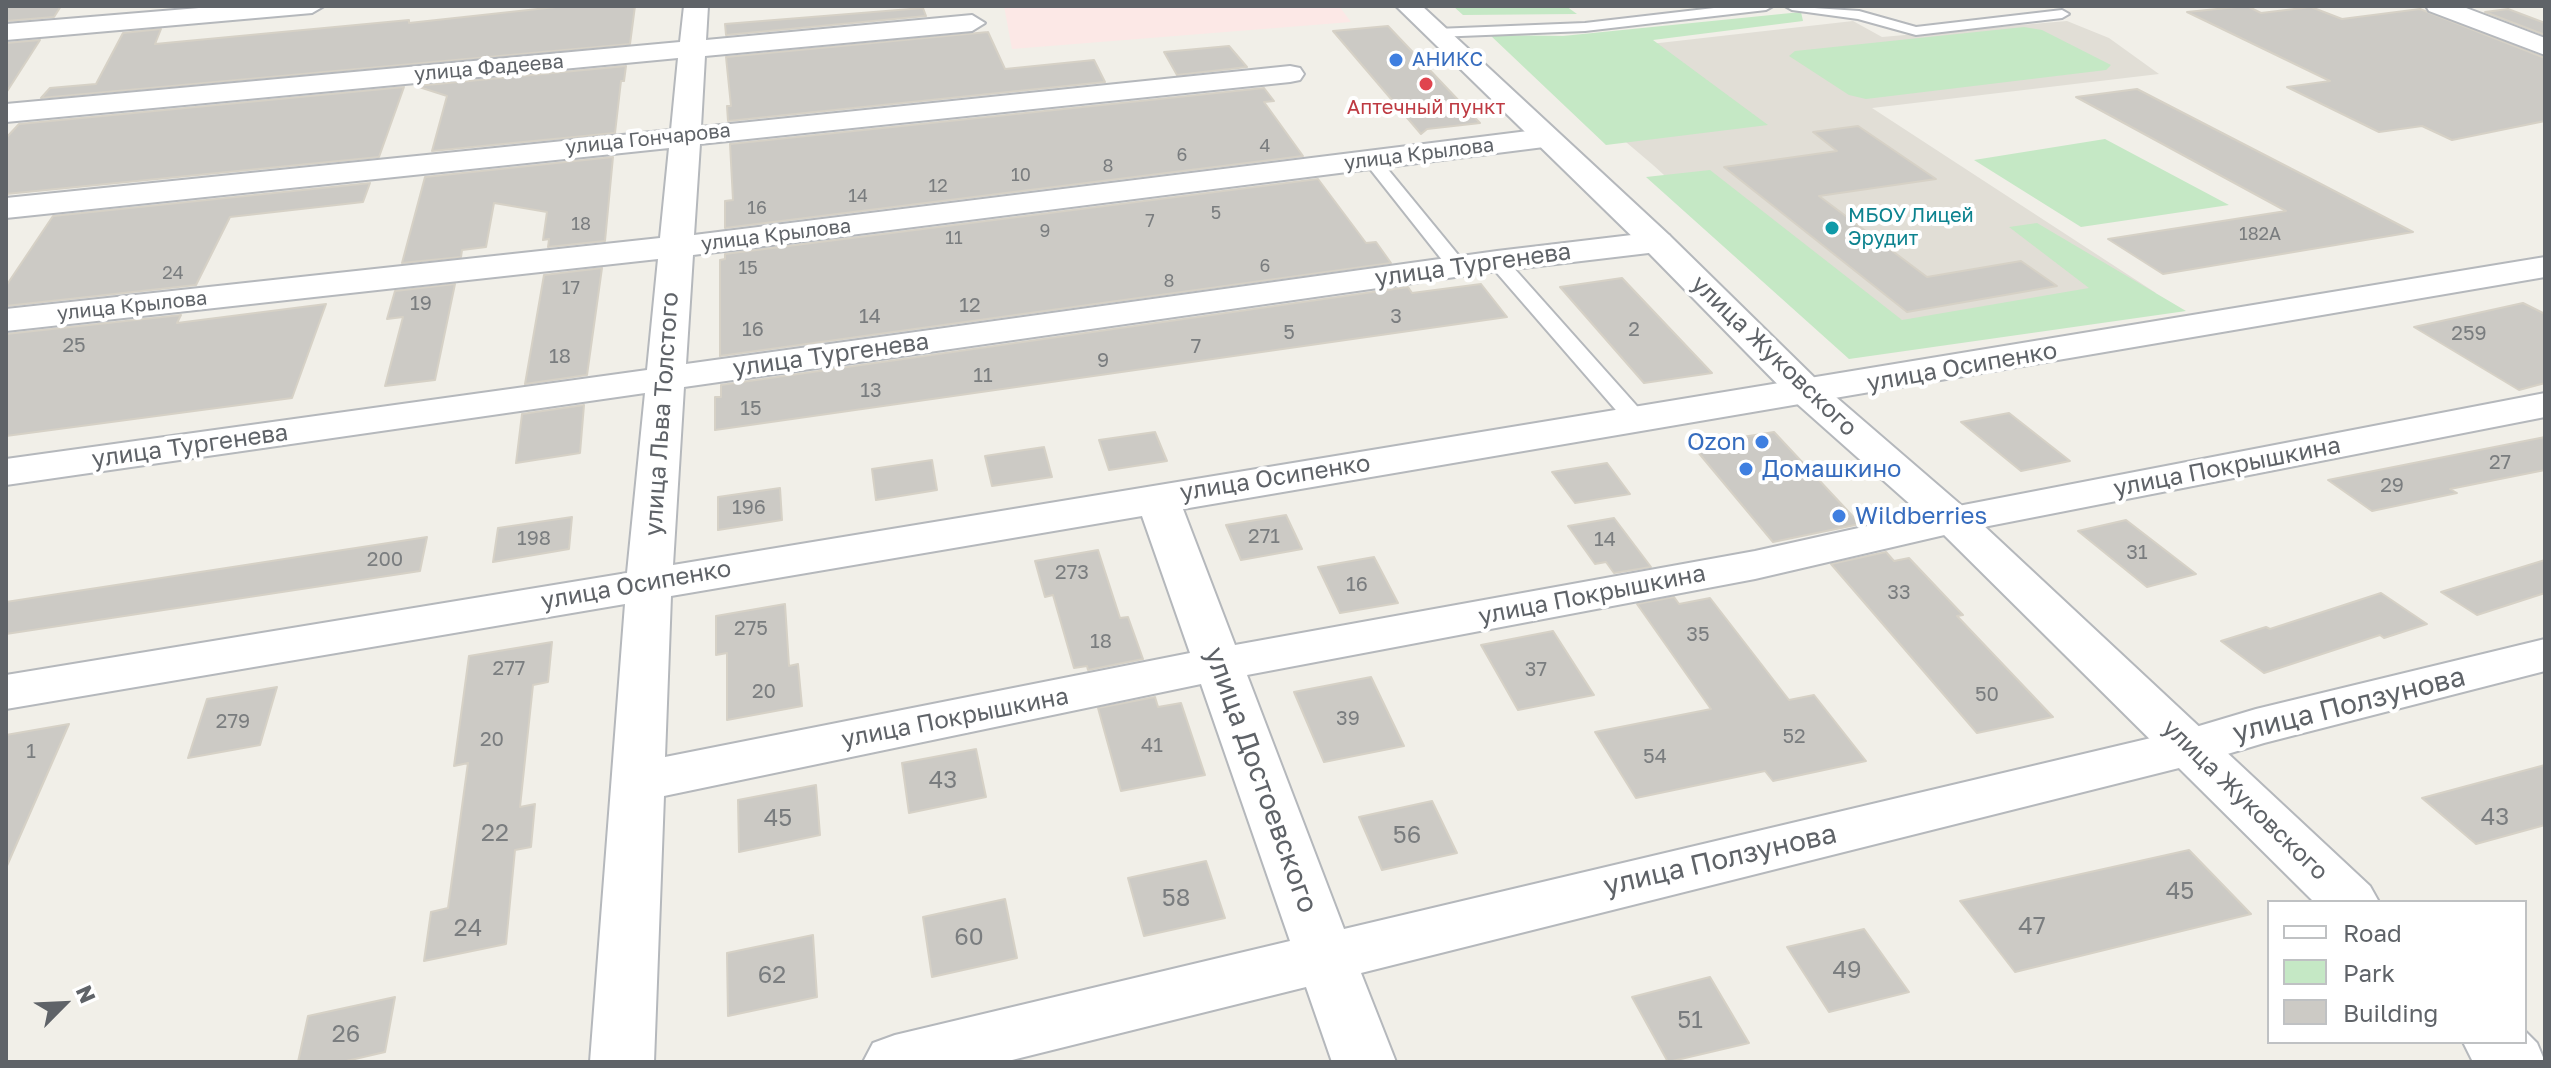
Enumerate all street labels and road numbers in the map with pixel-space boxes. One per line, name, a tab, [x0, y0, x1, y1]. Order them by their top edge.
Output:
street label: улица Фадеева	[413, 50, 565, 86]
street label: улица Гончарова	[564, 118, 732, 160]
street label: улица Крылова	[1343, 133, 1495, 175]
street label: улица Крылова	[700, 214, 852, 256]
street label: улица Тургенева	[1373, 237, 1573, 293]
street label: улица Жуковского	[1685, 270, 1863, 442]
street label: улица Крылова	[56, 286, 208, 326]
street label: улица Льва Толстого	[639, 291, 685, 537]
street label: улица Тургенева	[731, 327, 931, 383]
street label: улица Осипенко	[1865, 336, 2059, 398]
street label: улица Тургенева	[90, 418, 290, 474]
street label: улица Покрышкина	[2111, 431, 2343, 503]
street label: улица Осипенко	[1178, 449, 1372, 507]
street label: улица Осипенко	[539, 554, 733, 616]
street label: улица Покрышкина	[1476, 559, 1708, 631]
street label: улица Достоевского	[1197, 642, 1325, 918]
street label: улица Ползунова	[2229, 660, 2469, 750]
street label: улица Покрышкина	[839, 682, 1071, 754]
street label: улица Жуковского	[2156, 714, 2334, 886]
street label: улица Ползунова	[1600, 817, 1840, 903]

